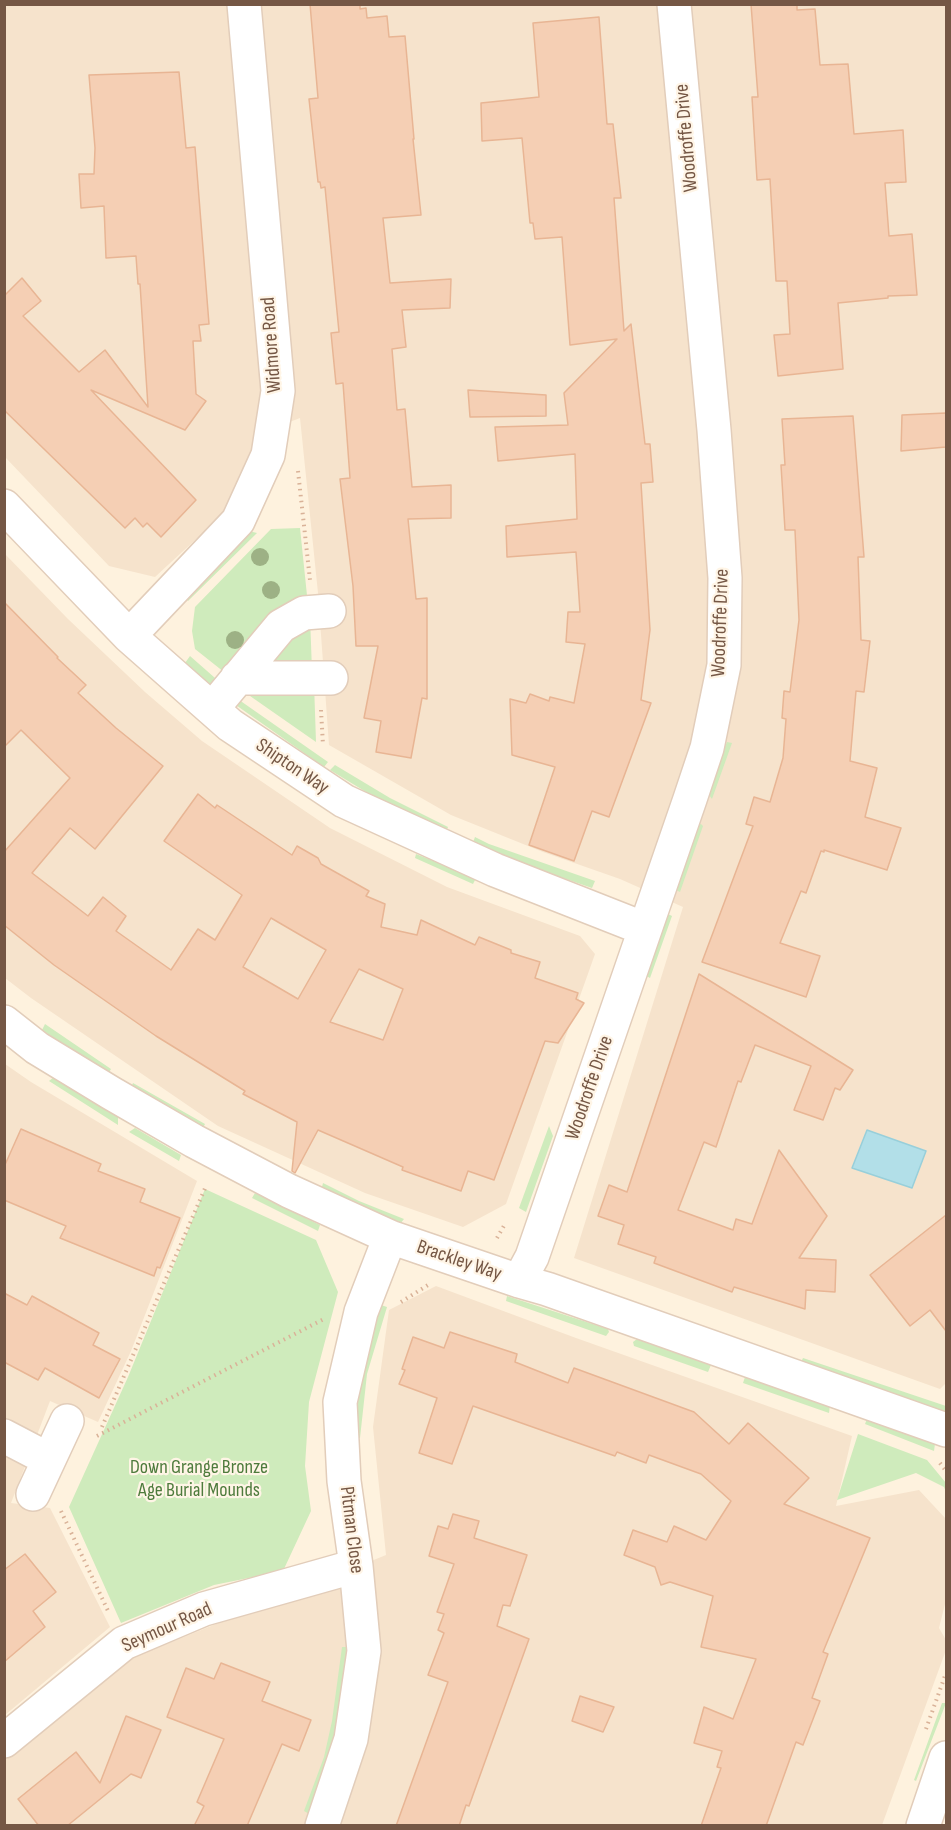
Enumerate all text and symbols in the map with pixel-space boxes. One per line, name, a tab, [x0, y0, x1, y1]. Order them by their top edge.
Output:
street label: Woodroffe Drive	[670, 83, 704, 193]
street label: Widmore Road	[257, 296, 287, 394]
street label: Woodroffe Drive	[707, 568, 735, 678]
street label: Shipton Way	[251, 734, 333, 800]
street label: Woodroffe Drive	[561, 1033, 619, 1143]
street label: Brackley Way	[414, 1235, 504, 1287]
park label: Down Grange Bronze Age Burial Mounds	[130, 1456, 268, 1503]
street label: Pitman Close	[334, 1485, 368, 1575]
street label: Seymour Road	[118, 1598, 216, 1658]

